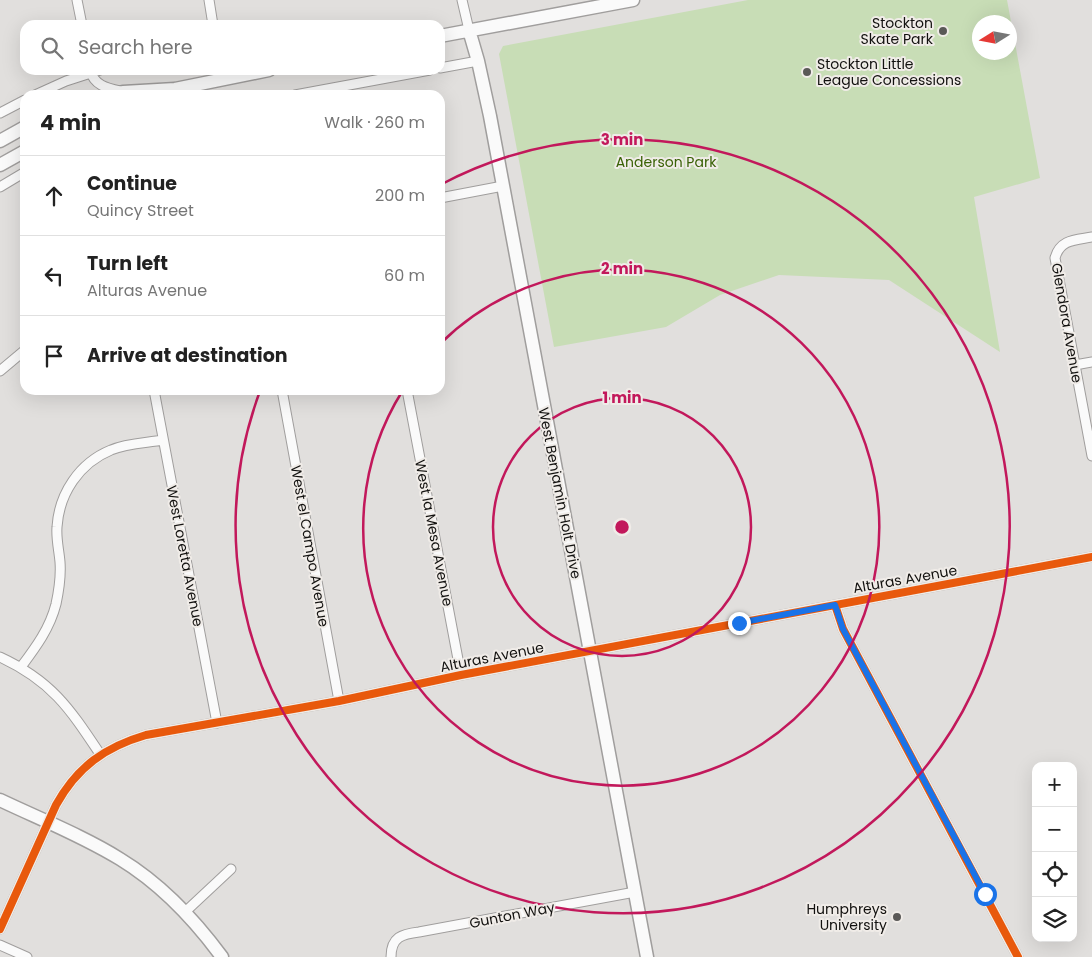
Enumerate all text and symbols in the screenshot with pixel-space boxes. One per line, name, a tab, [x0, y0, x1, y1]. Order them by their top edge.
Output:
place label: Stockton Skate Park	[861, 13, 934, 49]
north arrow	[972, 15, 1017, 60]
search box	[20, 20, 445, 75]
marker: Stockton Skate Park	[937, 25, 949, 37]
icon: search	[38, 34, 66, 62]
text: Search here	[78, 34, 192, 61]
place label: Stockton Little League Concessions	[817, 54, 961, 90]
marker: Stockton Little League Concessions	[801, 66, 813, 78]
text: 4 min	[40, 108, 101, 137]
text: Walk · 260 m	[324, 111, 425, 134]
text: 3 min	[601, 129, 643, 150]
park label: Anderson Park	[616, 152, 717, 172]
text: Continue	[87, 170, 177, 197]
icon: ahead	[40, 182, 68, 210]
text: 200 m	[375, 184, 425, 207]
text: Quincy Street	[87, 199, 194, 222]
text: Turn left	[87, 250, 168, 277]
text: 2 min	[601, 258, 643, 279]
street label: Glendora Avenue	[1047, 261, 1087, 385]
icon: left	[40, 262, 68, 290]
text: 60 m	[384, 264, 425, 287]
text: Alturas Avenue	[87, 279, 207, 302]
icon: arrive	[40, 342, 68, 370]
text: Arrive at destination	[87, 342, 288, 369]
text: 1 min	[602, 387, 642, 408]
street label: West Benjamin Holt Drive	[534, 406, 586, 581]
street label: West la Mesa Avenue	[410, 458, 458, 608]
street label: West el Campo Avenue	[286, 464, 334, 629]
street label: West Loretta Avenue	[162, 484, 209, 629]
centre of rings	[613, 518, 631, 536]
street label: Alturas Avenue	[851, 560, 959, 598]
route end	[728, 612, 751, 635]
street label: Alturas Avenue	[438, 637, 546, 677]
map controls	[1032, 762, 1077, 942]
button: +	[1032, 762, 1077, 807]
button: −	[1032, 807, 1077, 852]
button: locate	[1032, 852, 1077, 897]
route start	[974, 883, 997, 906]
street label: Gunton Way	[468, 897, 557, 933]
button: layers	[1032, 897, 1077, 942]
place label: Humphreys University	[806, 899, 887, 935]
marker: Humphreys University	[891, 911, 903, 923]

